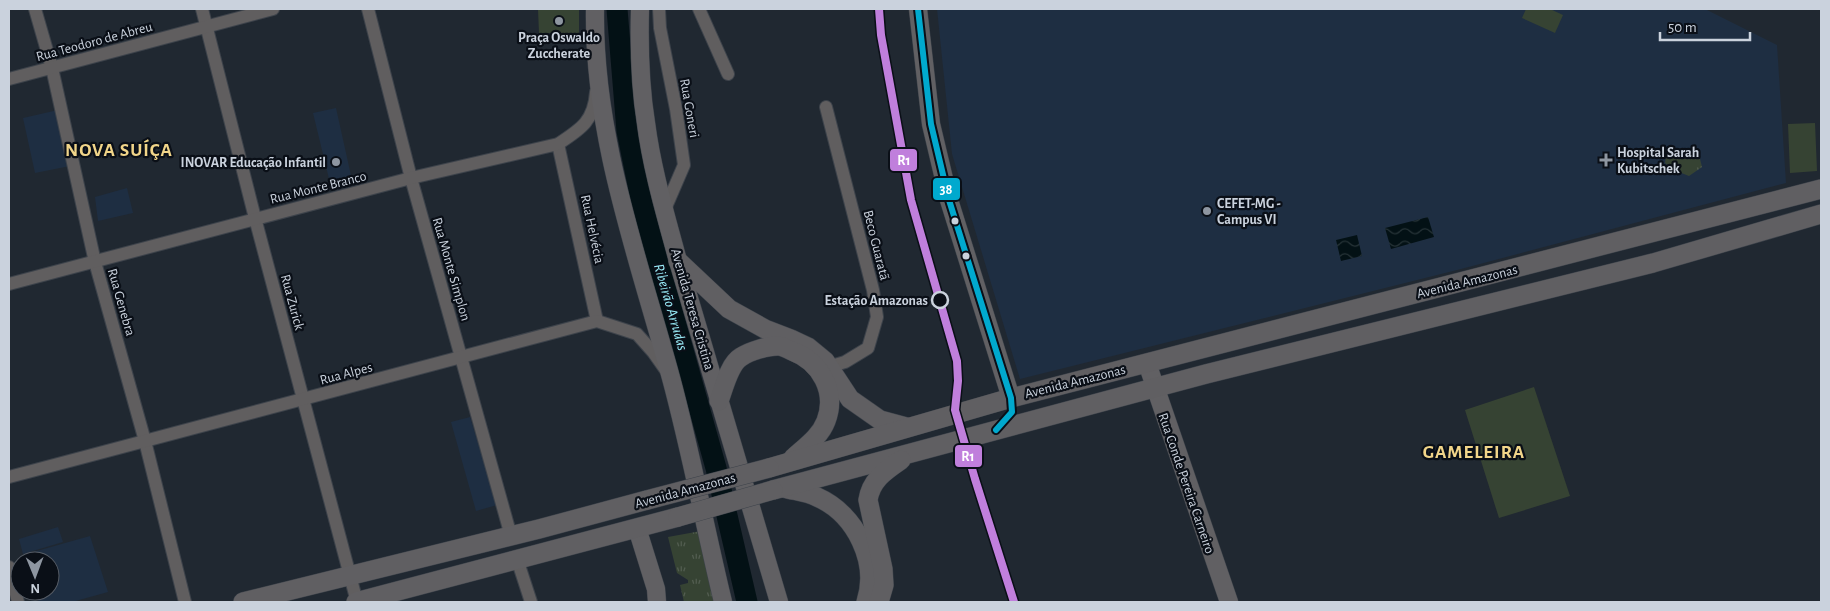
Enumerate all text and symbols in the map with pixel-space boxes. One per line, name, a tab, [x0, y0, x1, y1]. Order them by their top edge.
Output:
scale bar	[1660, 10, 1750, 42]
marker: Praça Oswaldo Zuccherate	[553, 15, 565, 27]
street label: Rua Teodoro de Abreu	[35, 20, 154, 64]
text: 50 m	[1668, 20, 1697, 35]
place label: Praça Oswaldo Zuccherate	[518, 31, 600, 61]
street label: Rua Goneri	[677, 77, 701, 139]
district label: NOVA SUÍÇA	[65, 139, 173, 160]
place label: Hospital Sarah Kubitschek	[1617, 146, 1699, 176]
line badge: R1	[889, 148, 918, 172]
marker: Hospital Sarah Kubitschek	[1599, 153, 1613, 167]
text: R1	[897, 154, 911, 168]
place label: INOVAR Educação Infantil	[181, 156, 326, 170]
marker: INOVAR Educação Infantil	[330, 156, 342, 168]
street label: Rua Monte Branco	[269, 169, 368, 207]
line badge: 38	[932, 177, 961, 201]
text: 38	[940, 183, 953, 197]
street label: Rua Helvécia	[578, 194, 606, 265]
place label: CEFET-MG - Campus VI	[1217, 197, 1281, 227]
marker: CEFET-MG - Campus VI	[1201, 205, 1213, 217]
street label: Beco Guaratã	[861, 209, 892, 282]
street label: Rua Monte Simplon	[430, 216, 473, 323]
unlabelled marker	[950, 216, 960, 226]
street label: Avenida Teresa Cristina	[668, 247, 716, 372]
unlabelled marker	[961, 251, 971, 261]
water label: Ribeirão Arrudas	[651, 262, 690, 352]
street label: Avenida Amazonas	[1415, 263, 1519, 301]
street label: Rua Genebra	[105, 267, 137, 338]
street label: Rua Zurick	[278, 273, 306, 332]
marker: Estação Amazonas	[931, 291, 949, 309]
place label: Estação Amazonas	[824, 294, 928, 308]
street label: Rua Alpes	[319, 360, 374, 388]
street label: Avenida Amazonas	[1023, 363, 1127, 401]
street label: Rua Conde Pereira Carneiro	[1155, 411, 1217, 556]
district label: GAMELEIRA	[1423, 443, 1525, 462]
line badge: R1	[954, 444, 983, 468]
text: R1	[961, 450, 975, 464]
street label: Avenida Amazonas	[633, 471, 737, 511]
north arrow	[10, 551, 60, 601]
text: N	[30, 581, 40, 595]

